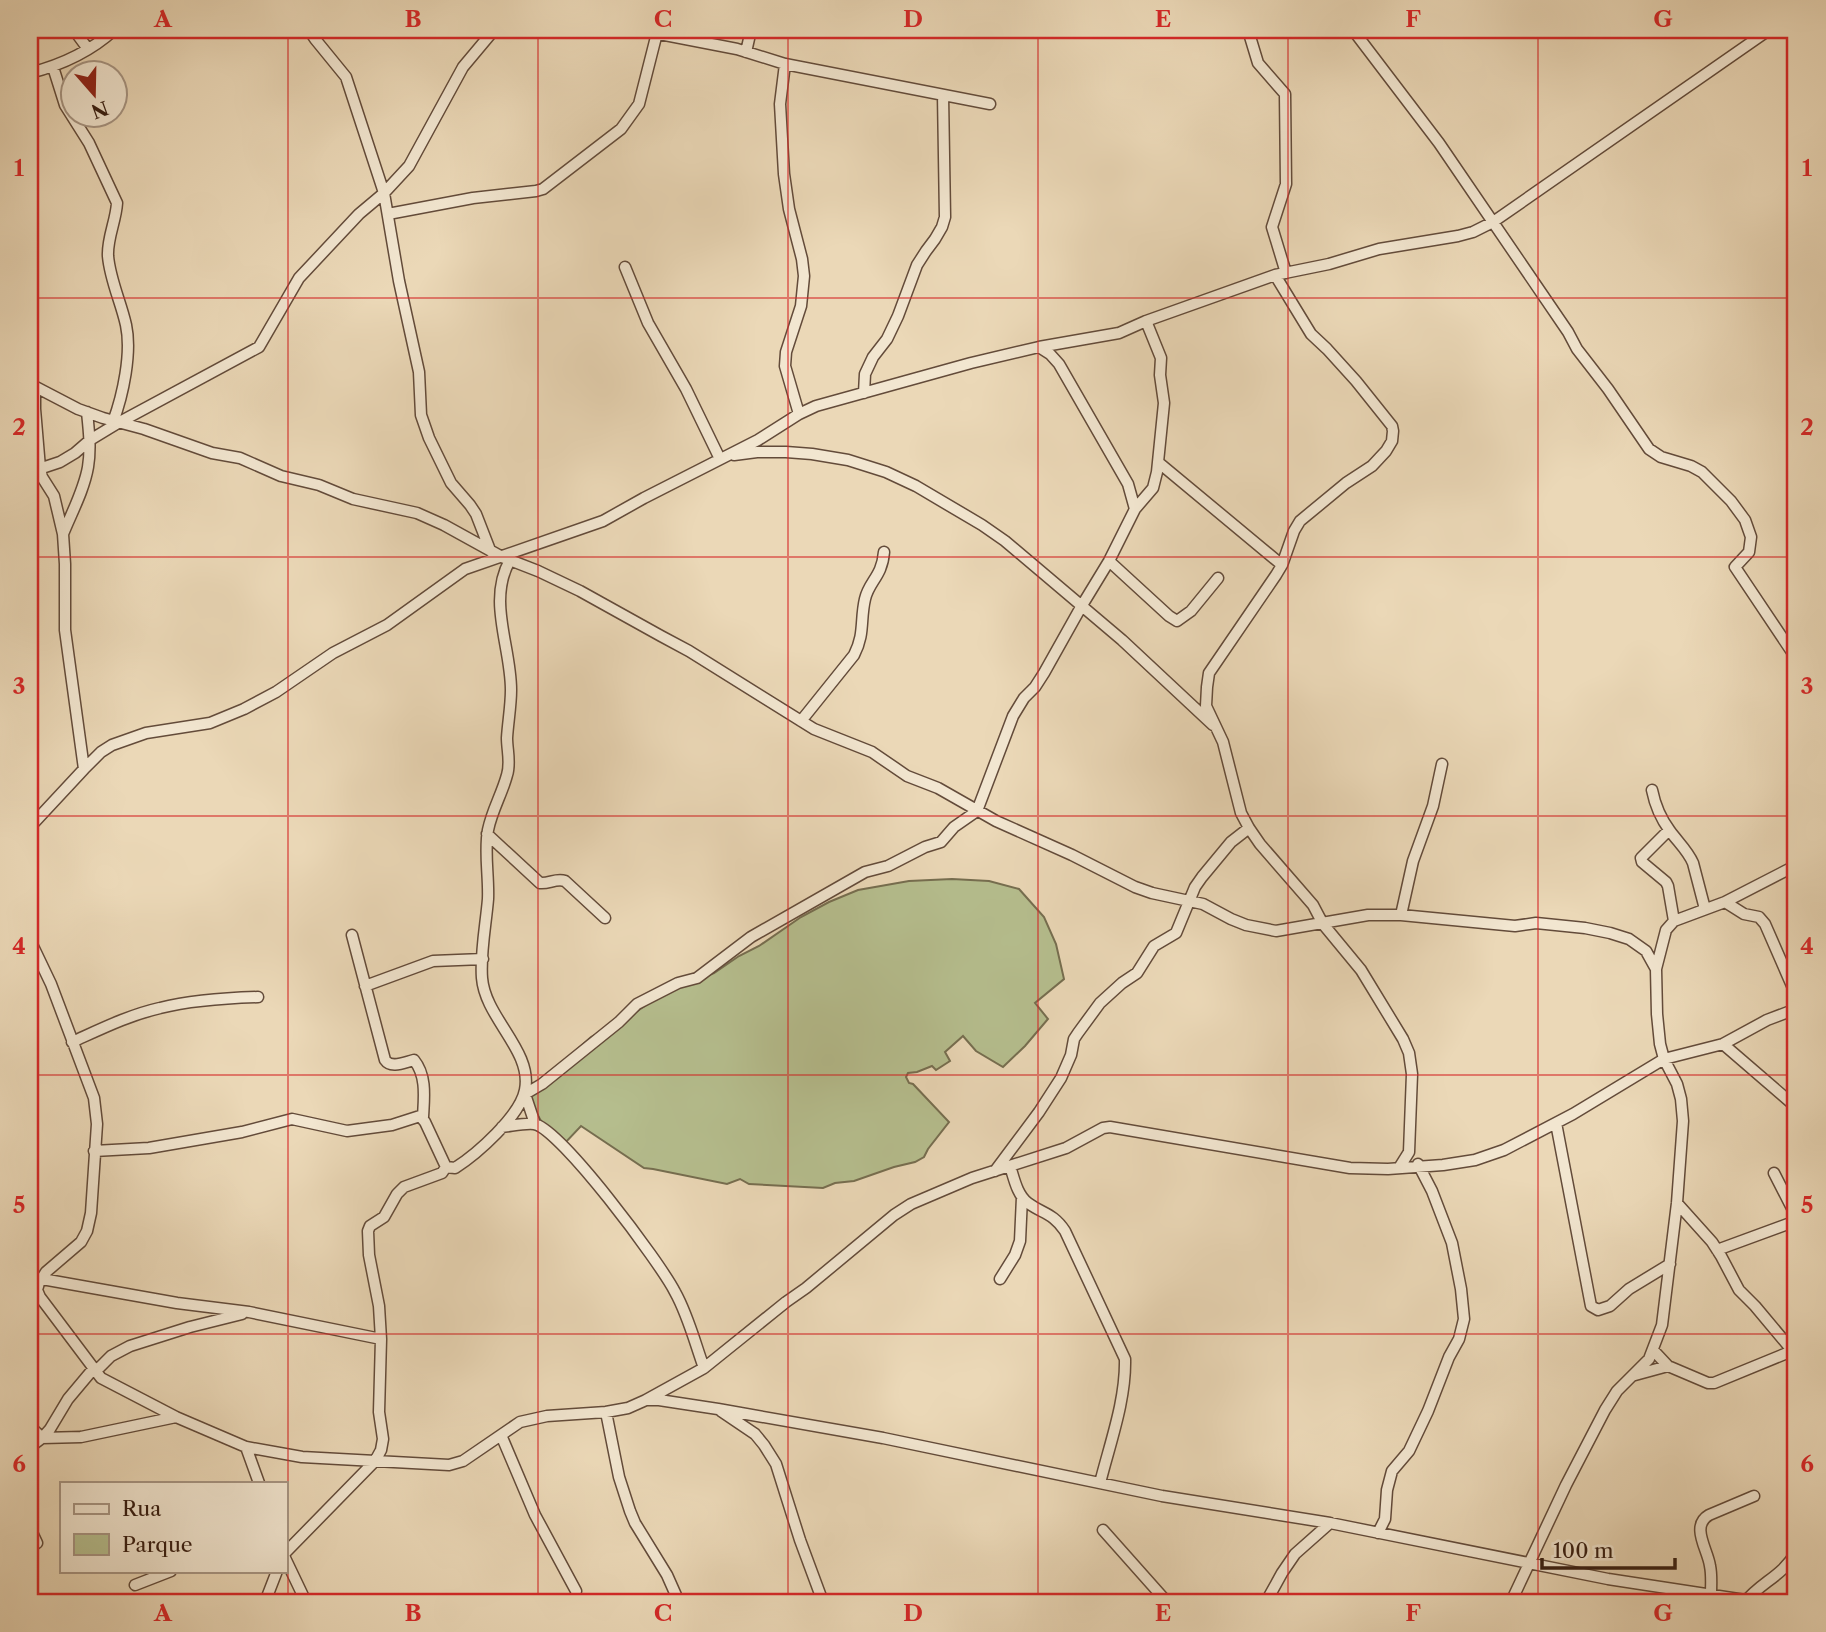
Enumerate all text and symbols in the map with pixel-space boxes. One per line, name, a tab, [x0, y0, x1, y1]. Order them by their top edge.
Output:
text: A	[153, 5, 173, 33]
text: B	[404, 5, 422, 33]
text: C	[654, 5, 672, 33]
text: D	[903, 5, 923, 33]
text: E	[1155, 5, 1171, 33]
text: F	[1405, 5, 1421, 33]
text: G	[1653, 5, 1673, 33]
north arrow	[60, 60, 130, 130]
text: N	[88, 96, 111, 123]
text: 1	[14, 154, 25, 182]
text: 1	[1802, 154, 1813, 182]
text: 2	[12, 413, 26, 441]
text: 2	[1800, 413, 1814, 441]
text: 3	[13, 672, 26, 700]
text: 3	[1801, 672, 1814, 700]
text: 4	[12, 932, 26, 960]
text: 4	[1800, 932, 1814, 960]
text: 5	[13, 1191, 25, 1219]
text: 5	[1801, 1191, 1813, 1219]
text: 6	[12, 1450, 26, 1478]
text: 6	[1800, 1450, 1814, 1478]
legend	[60, 1482, 287, 1572]
text: Rua	[122, 1496, 162, 1521]
scale bar	[1542, 1527, 1675, 1571]
text: Parque	[122, 1532, 193, 1557]
text: 100 m	[1553, 1538, 1614, 1563]
text: A	[153, 1599, 173, 1627]
text: B	[404, 1599, 422, 1627]
text: C	[654, 1599, 672, 1627]
text: D	[903, 1599, 923, 1627]
text: E	[1155, 1599, 1171, 1627]
text: F	[1405, 1599, 1421, 1627]
text: G	[1653, 1599, 1673, 1627]

